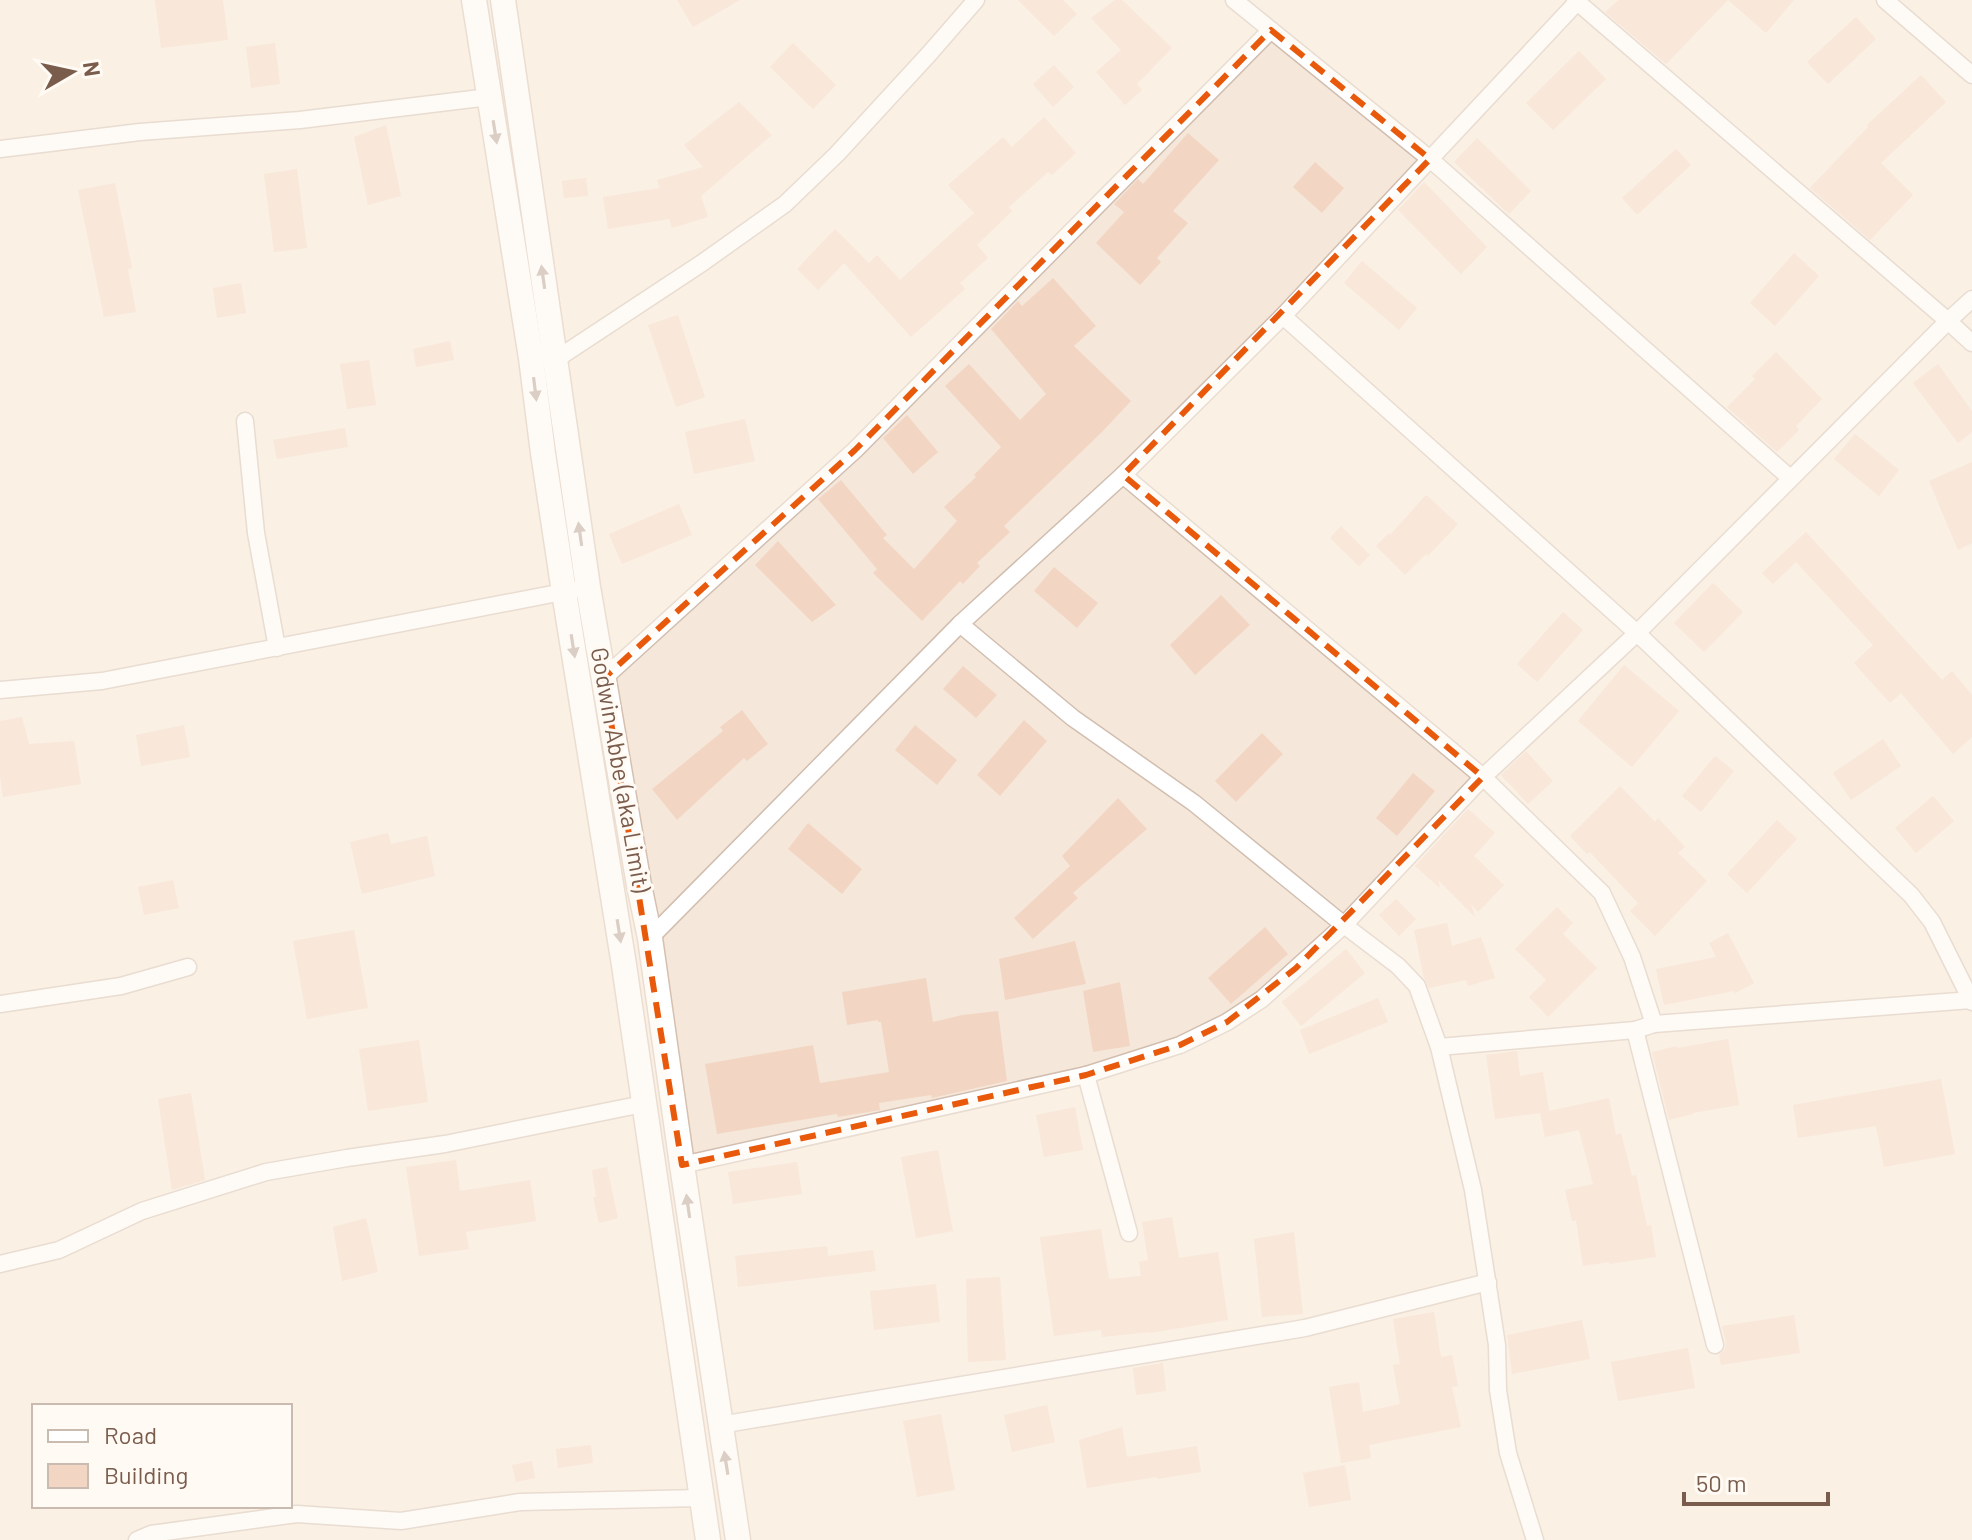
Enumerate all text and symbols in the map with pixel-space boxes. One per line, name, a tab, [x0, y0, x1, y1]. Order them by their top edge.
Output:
north arrow	[32, 32, 112, 112]
text: N	[79, 59, 107, 78]
one-way arrow	[489, 120, 502, 145]
one-way arrow	[536, 264, 549, 289]
one-way arrow	[529, 377, 542, 402]
one-way arrow	[573, 522, 586, 547]
one-way arrow	[567, 634, 580, 659]
street label: Godwin Abbe (aka Limit)	[586, 645, 657, 895]
one-way arrow	[613, 919, 625, 944]
one-way arrow	[681, 1193, 694, 1218]
legend	[32, 1404, 292, 1508]
text: Road	[104, 1420, 157, 1449]
one-way arrow	[719, 1450, 732, 1475]
scale bar	[1684, 1456, 1828, 1506]
text: Building	[104, 1460, 188, 1489]
text: 50 m	[1696, 1468, 1747, 1497]

